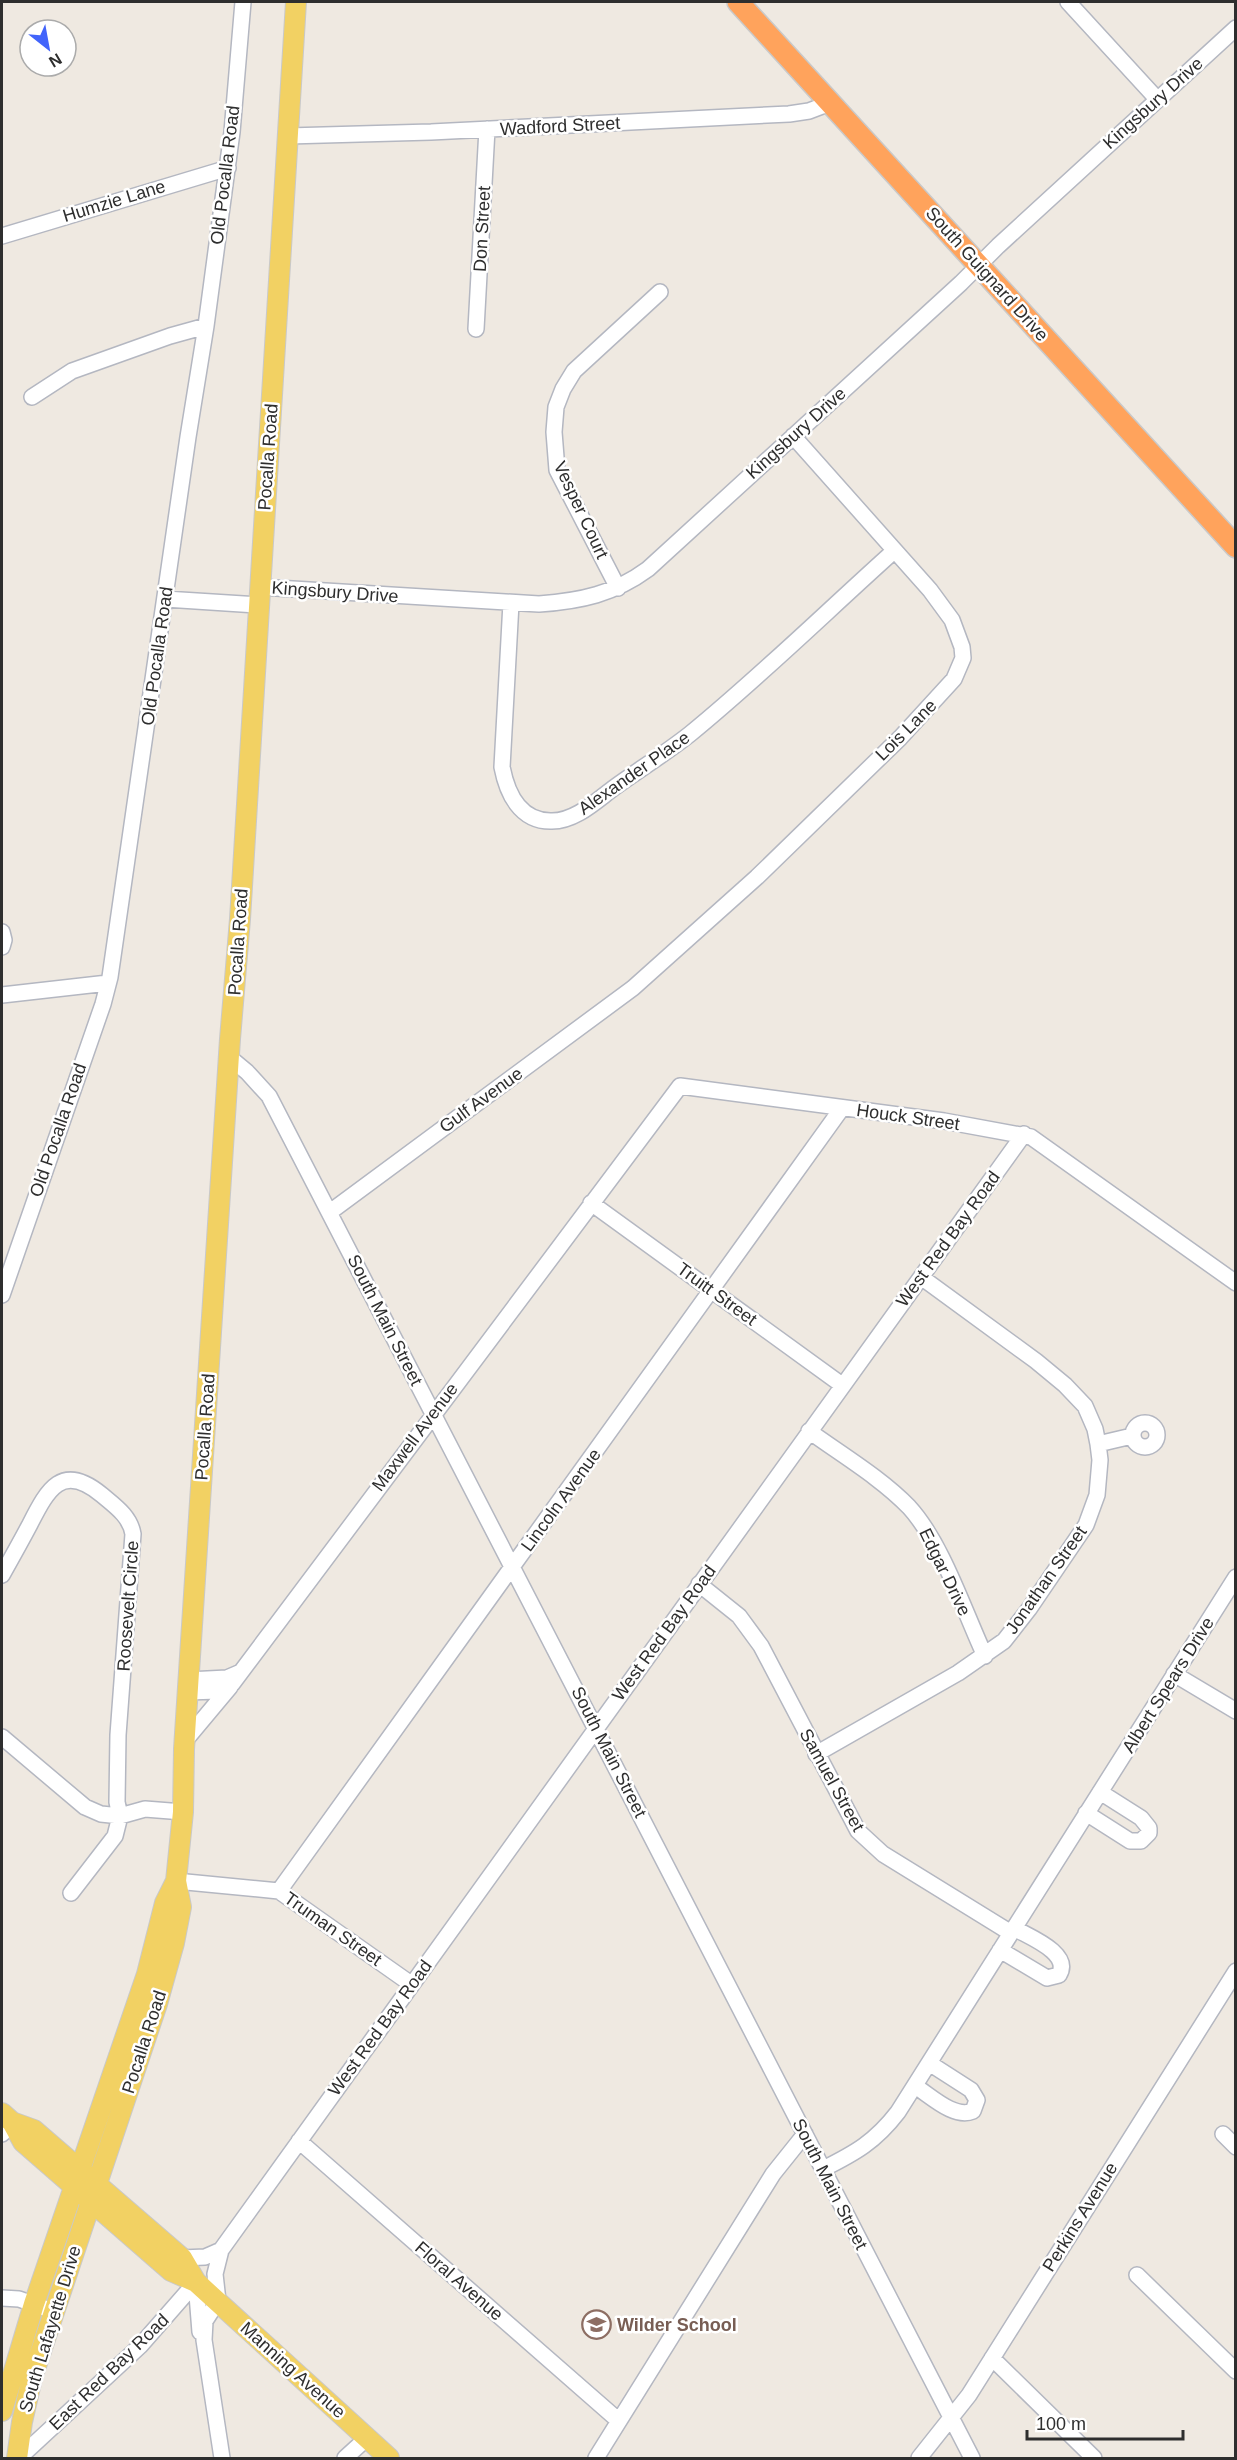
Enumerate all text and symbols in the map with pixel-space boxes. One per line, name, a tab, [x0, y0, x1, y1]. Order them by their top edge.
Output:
north arrow	[18, 18, 78, 78]
text: N	[46, 50, 65, 71]
street label: Kingsbury Drive	[1099, 53, 1207, 153]
street label: Old Pocalla Road	[207, 104, 243, 246]
street label: Wadford Street	[499, 113, 621, 139]
street label: Humzie Lane	[60, 176, 168, 226]
street label: Don Street	[470, 186, 494, 272]
street label: South Guignard Drive	[922, 203, 1052, 345]
street label: Kingsbury Drive	[742, 383, 850, 483]
street label: Pocalla Road	[254, 403, 282, 511]
street label: Vesper Court	[550, 458, 612, 562]
street label: Kingsbury Drive	[271, 578, 399, 606]
street label: Old Pocalla Road	[137, 585, 177, 727]
street label: Lois Lane	[871, 695, 941, 765]
street label: Alexander Place	[575, 727, 693, 819]
street label: Pocalla Road	[224, 888, 252, 996]
street label: Old Pocalla Road	[26, 1061, 90, 1199]
street label: Gulf Avenue	[436, 1063, 526, 1137]
street label: Houck Street	[855, 1100, 961, 1134]
street label: West Red Bay Road	[892, 1167, 1004, 1311]
street label: South Main Street	[343, 1251, 427, 1389]
street label: Truitt Street	[673, 1258, 761, 1330]
street label: Pocalla Road	[191, 1373, 219, 1481]
street label: Maxwell Avenue	[368, 1379, 462, 1495]
street label: Lincoln Avenue	[517, 1445, 605, 1555]
street label: Jonathan Street	[1001, 1522, 1091, 1638]
street label: Edgar Drive	[915, 1525, 975, 1619]
street label: Roosevelt Circle	[113, 1540, 143, 1672]
street label: West Red Bay Road	[608, 1561, 720, 1705]
street label: Albert Spears Drive	[1118, 1614, 1218, 1756]
street label: South Main Street	[567, 1683, 651, 1821]
street label: Samuel Street	[796, 1725, 868, 1835]
street label: Truman Street	[280, 1888, 386, 1970]
street label: West Red Bay Road	[324, 1956, 436, 2100]
street label: Pocalla Road	[118, 1988, 170, 2096]
street label: South Main Street	[788, 2115, 872, 2253]
street label: Perkins Avenue	[1038, 2159, 1122, 2275]
street label: Floral Avenue	[411, 2237, 507, 2325]
street label: South Lafayette Drive	[15, 2243, 85, 2415]
school or university icon: Wilder School	[580, 2309, 612, 2341]
street label: East Red Bay Road	[45, 2310, 173, 2434]
place label: Wilder School	[617, 2315, 737, 2335]
street label: Manning Avenue	[237, 2318, 349, 2422]
scale bar	[1027, 2403, 1183, 2441]
text: 100 m	[1036, 2414, 1086, 2434]

